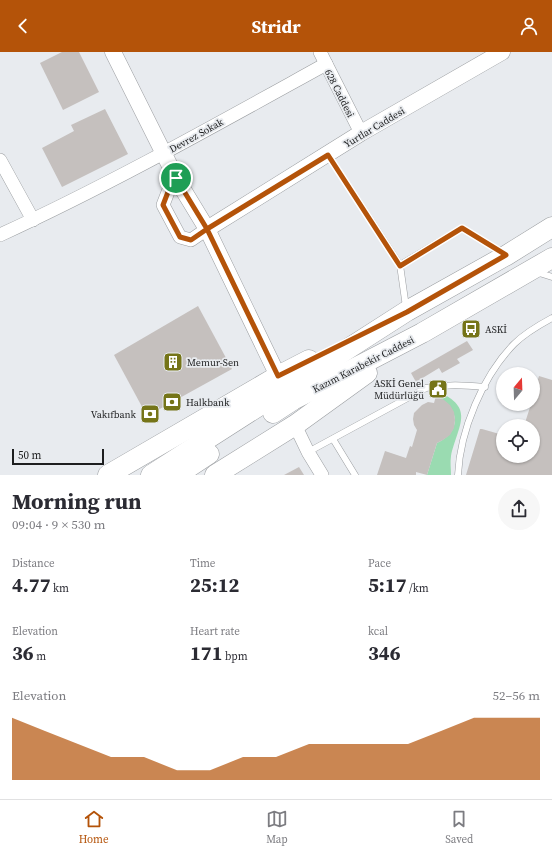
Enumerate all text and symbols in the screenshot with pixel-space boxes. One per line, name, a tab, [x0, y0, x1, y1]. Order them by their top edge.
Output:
text: Stridr	[251, 14, 301, 39]
icon: back	[12, 15, 34, 37]
icon: person	[518, 15, 540, 37]
street label: 628 Caddesi	[322, 67, 357, 120]
street label: Yurtlar Caddesi	[341, 104, 407, 151]
street label: Devrez Sokak	[167, 115, 226, 156]
pin	[159, 161, 193, 195]
icon: arrive	[165, 167, 187, 189]
bus stop icon: ASKİ	[460, 318, 482, 340]
place label: ASKİ	[485, 323, 507, 336]
street label: Kazım Karabekir Caddesi	[310, 333, 416, 396]
building icon: Memur-Sen	[162, 351, 184, 373]
place label: Memur-Sen	[187, 356, 239, 369]
north arrow	[496, 367, 540, 411]
map controls	[496, 367, 540, 463]
place label: ASKİ Genel Müdürlüğü	[374, 377, 424, 402]
public building icon: ASKİ Genel Müdürlüğü	[427, 378, 449, 400]
bank icon: Halkbank	[161, 391, 183, 413]
place label: Halkbank	[186, 396, 230, 409]
bank icon: Vakıfbank	[139, 403, 161, 425]
place label: Vakıfbank	[91, 408, 137, 421]
button: locate	[496, 419, 540, 463]
scale bar	[12, 447, 104, 466]
text: 50 m	[18, 448, 41, 463]
text: Morning run	[12, 486, 142, 516]
button: share	[498, 488, 540, 530]
text: 09:04 · 9 × 530 m	[12, 516, 106, 533]
text: Distance	[12, 556, 55, 571]
text: Time	[190, 556, 215, 571]
text: Pace	[368, 556, 391, 571]
text: 4.77	[12, 571, 51, 599]
text: 25:12	[190, 571, 239, 599]
text: 5:17	[368, 571, 407, 599]
text: km	[51, 581, 69, 596]
text: /km	[407, 581, 429, 596]
text: Elevation	[12, 624, 58, 639]
text: Heart rate	[190, 624, 240, 639]
text: kcal	[368, 624, 388, 639]
text: 36	[12, 639, 34, 667]
text: 171	[190, 639, 223, 667]
text: 346	[368, 639, 401, 667]
text: m	[34, 649, 46, 664]
text: bpm	[223, 649, 248, 664]
text: Elevation	[12, 687, 66, 704]
text: 52–56 m	[493, 687, 540, 704]
tab: Home	[79, 808, 109, 847]
tab: Map	[266, 808, 288, 847]
tab: Saved	[445, 808, 473, 847]

